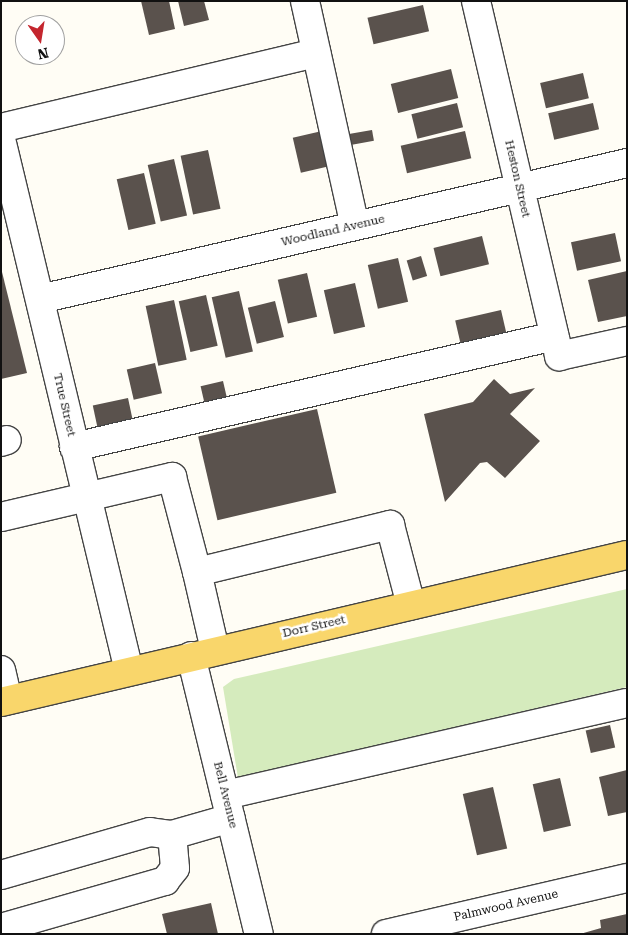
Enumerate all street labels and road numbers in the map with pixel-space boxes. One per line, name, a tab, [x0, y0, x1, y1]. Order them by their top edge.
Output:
street label: Heston Street	[501, 139, 533, 219]
street label: Woodland Avenue	[280, 212, 386, 250]
street label: True Street	[50, 372, 78, 438]
street label: Dorr Street	[281, 613, 347, 641]
street label: Bell Avenue	[210, 760, 240, 830]
street label: Palmwood Avenue	[452, 887, 560, 925]

